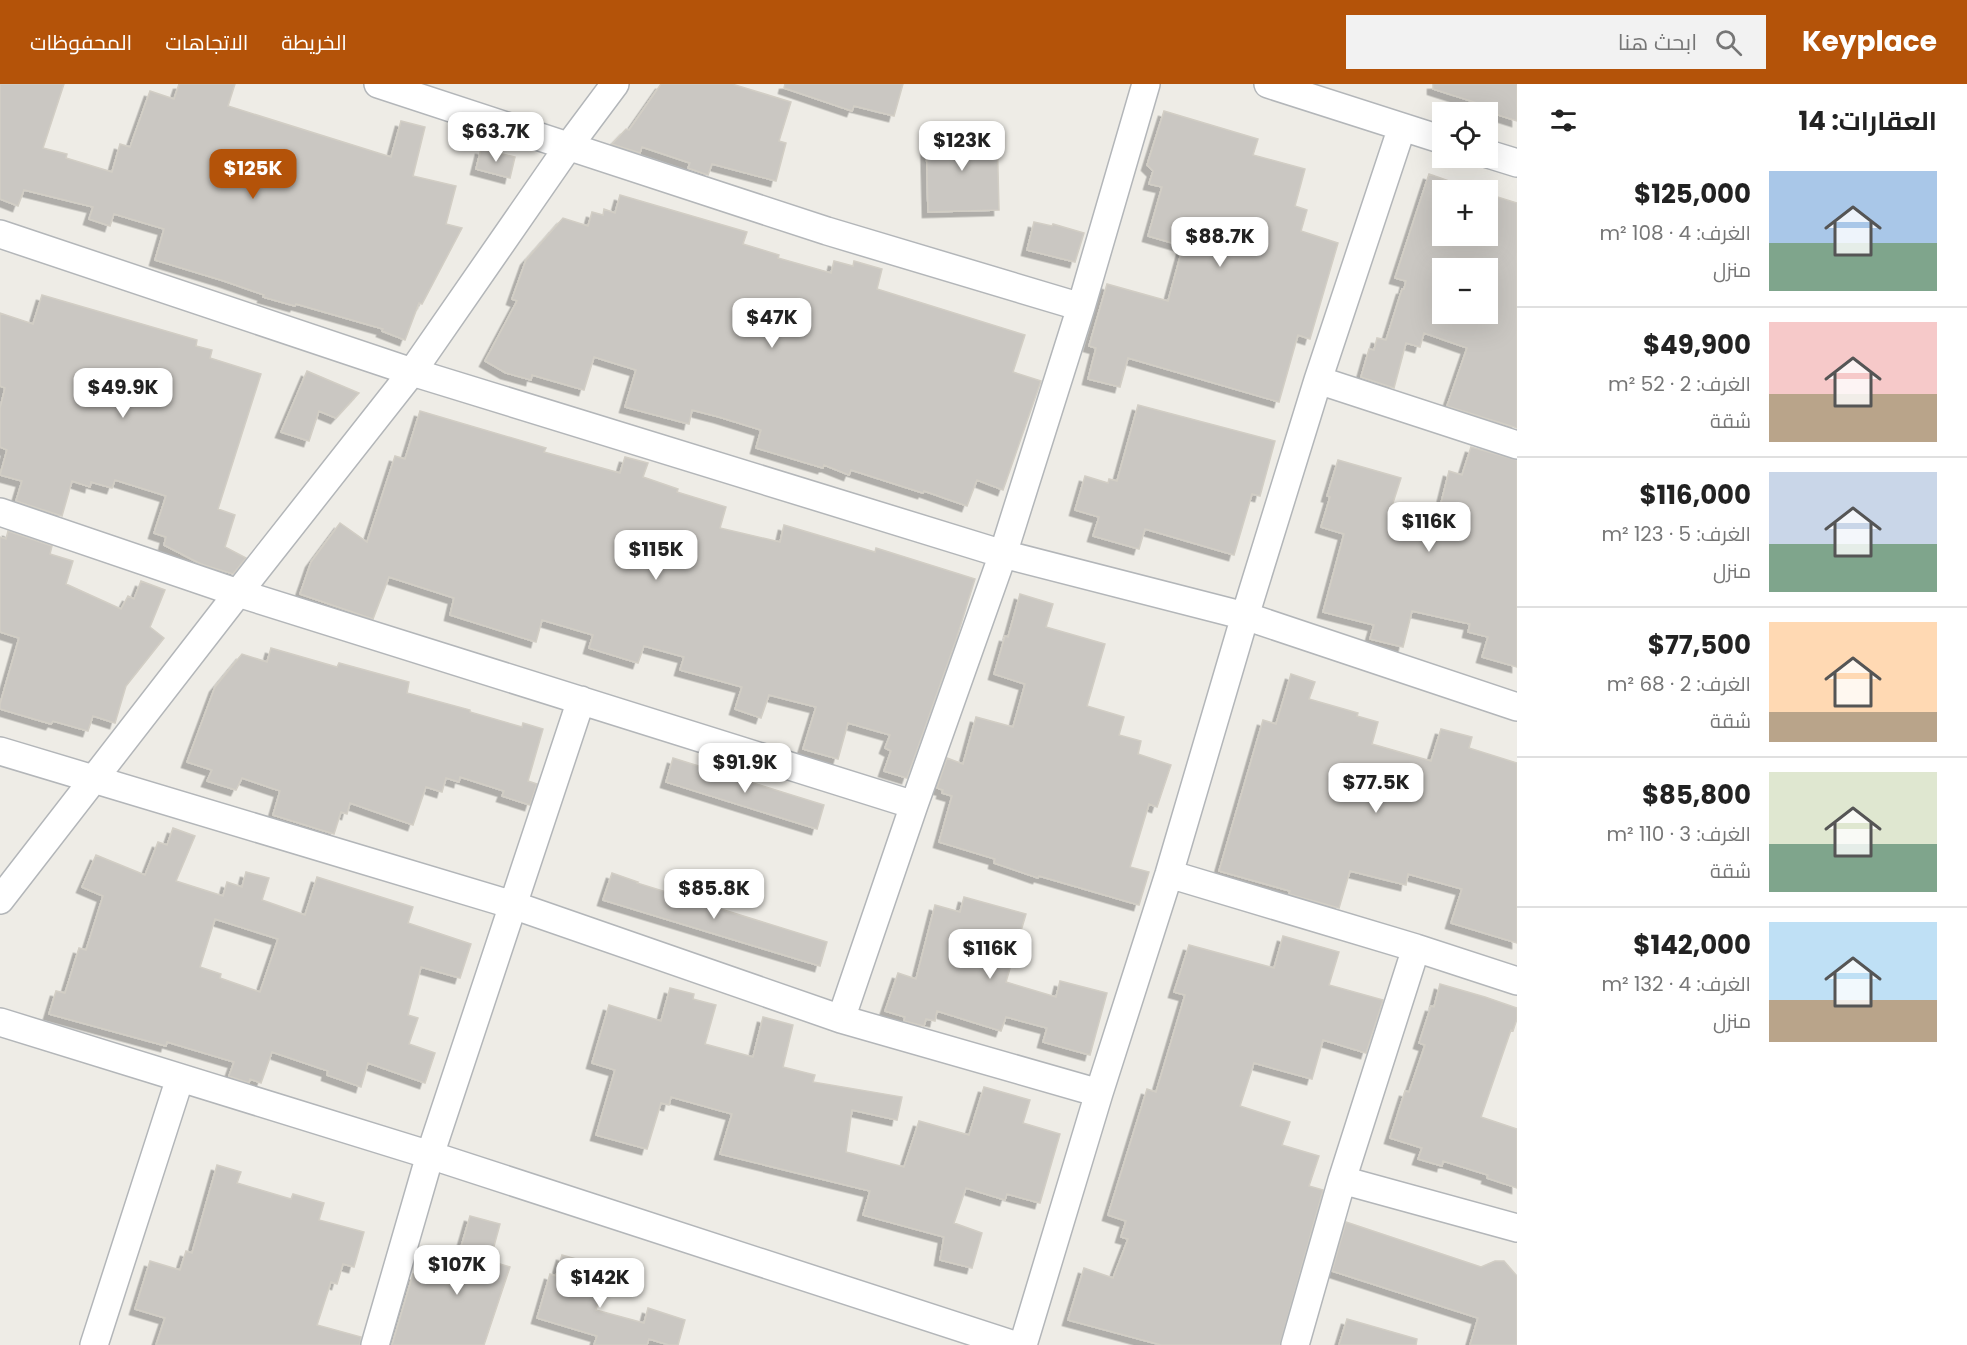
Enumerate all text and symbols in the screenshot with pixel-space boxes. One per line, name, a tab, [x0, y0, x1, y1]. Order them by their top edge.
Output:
search box	[1346, 15, 1766, 69]
text: Keyplace	[1802, 22, 1937, 61]
icon: search	[1712, 26, 1745, 59]
text: ابحث هنا	[1618, 27, 1697, 58]
text: المحفوظات	[30, 28, 132, 57]
text: الاتجاهات	[165, 28, 248, 57]
text: الخريطة	[281, 28, 347, 57]
map controls	[1432, 102, 1498, 324]
button: locate	[1432, 102, 1498, 168]
text: العقارات: 14	[1799, 103, 1937, 139]
icon: filters	[1547, 104, 1580, 137]
pin: $63.7K	[447, 112, 545, 163]
text: $63.7K	[462, 117, 530, 145]
pin: $123K	[920, 121, 1004, 172]
text: $123K	[933, 126, 991, 154]
pin: $125K	[211, 149, 295, 200]
text: $125K	[223, 154, 283, 182]
text: $125,000	[1634, 176, 1751, 212]
button: +	[1432, 180, 1498, 246]
icon: home	[1817, 195, 1889, 267]
pin: $88.7K	[1171, 217, 1269, 268]
text: الغرف: 4 · 108 m²	[1599, 219, 1751, 247]
text: $88.7K	[1185, 222, 1255, 250]
text: منزل	[1713, 256, 1751, 284]
button: −	[1432, 258, 1498, 324]
pin: $47K	[736, 298, 808, 349]
text: $47K	[746, 303, 798, 331]
text: $49,900	[1643, 327, 1751, 363]
icon: home	[1817, 346, 1889, 418]
pin: $49.9K	[74, 368, 172, 419]
text: الغرف: 2 · 52 m²	[1608, 370, 1751, 398]
text: $49.9K	[88, 373, 158, 401]
text: شقة	[1710, 407, 1751, 435]
text: $116,000	[1639, 477, 1751, 513]
icon: home	[1817, 496, 1889, 568]
pin: $116K	[1387, 502, 1471, 553]
text: $116K	[1402, 507, 1456, 535]
text: الغرف: 5 · 123 m²	[1601, 520, 1751, 548]
pin: $115K	[614, 530, 698, 581]
text: $115K	[628, 535, 684, 563]
text: منزل	[1713, 557, 1751, 585]
text: $77,500	[1648, 627, 1751, 663]
icon: home	[1817, 646, 1889, 718]
text: الغرف: 2 · 68 m²	[1607, 670, 1751, 698]
text: شقة	[1710, 707, 1751, 735]
pin: $91.9K	[696, 743, 794, 794]
text: $91.9K	[713, 748, 777, 776]
pin: $77.5K	[1327, 763, 1425, 814]
text: $77.5K	[1342, 768, 1410, 796]
text: $85,800	[1642, 777, 1751, 813]
icon: home	[1817, 796, 1889, 868]
text: الغرف: 3 · 110 m²	[1607, 820, 1751, 848]
text: شقة	[1710, 857, 1751, 885]
pin: $85.8K	[665, 869, 763, 920]
text: $85.8K	[678, 874, 750, 902]
text: $142,000	[1633, 927, 1751, 963]
pin: $116K	[948, 929, 1032, 980]
text: $116K	[963, 934, 1017, 962]
icon: home	[1817, 946, 1889, 1018]
text: الغرف: 4 · 132 m²	[1601, 970, 1751, 998]
text: منزل	[1713, 1007, 1751, 1035]
pin: $107K	[415, 1245, 499, 1296]
text: $107K	[428, 1250, 486, 1278]
pin: $142K	[558, 1258, 642, 1309]
text: $142K	[570, 1263, 630, 1291]

